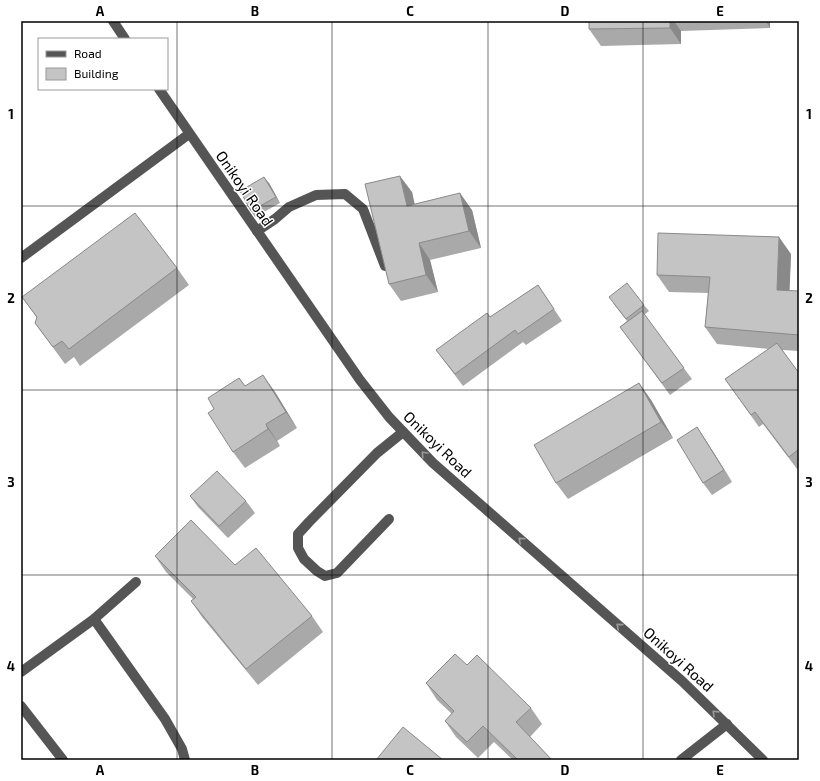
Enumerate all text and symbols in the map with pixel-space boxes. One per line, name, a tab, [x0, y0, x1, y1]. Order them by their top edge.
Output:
text: A	[96, 3, 105, 19]
text: B	[251, 3, 259, 19]
text: C	[406, 3, 414, 19]
text: D	[561, 3, 570, 19]
text: E	[716, 3, 724, 19]
legend	[38, 38, 168, 90]
text: Road	[74, 46, 102, 60]
text: Building	[74, 66, 119, 80]
text: 1	[8, 106, 14, 122]
text: 1	[806, 106, 812, 122]
street label: Onikoyi Road	[212, 147, 278, 229]
text: 2	[7, 290, 15, 306]
text: 2	[805, 290, 813, 306]
street label: Onikoyi Road	[400, 407, 476, 481]
one-way arrow	[421, 451, 429, 459]
text: 3	[7, 474, 15, 490]
text: 3	[805, 474, 813, 490]
one-way arrow	[518, 537, 526, 545]
one-way arrow	[616, 623, 624, 630]
street label: Onikoyi Road	[640, 623, 718, 695]
text: 4	[7, 658, 15, 674]
text: 4	[805, 658, 813, 674]
one-way arrow	[712, 710, 720, 718]
text: A	[96, 762, 105, 778]
text: B	[251, 762, 259, 778]
text: C	[406, 762, 414, 778]
text: D	[561, 762, 570, 778]
text: E	[716, 762, 724, 778]

